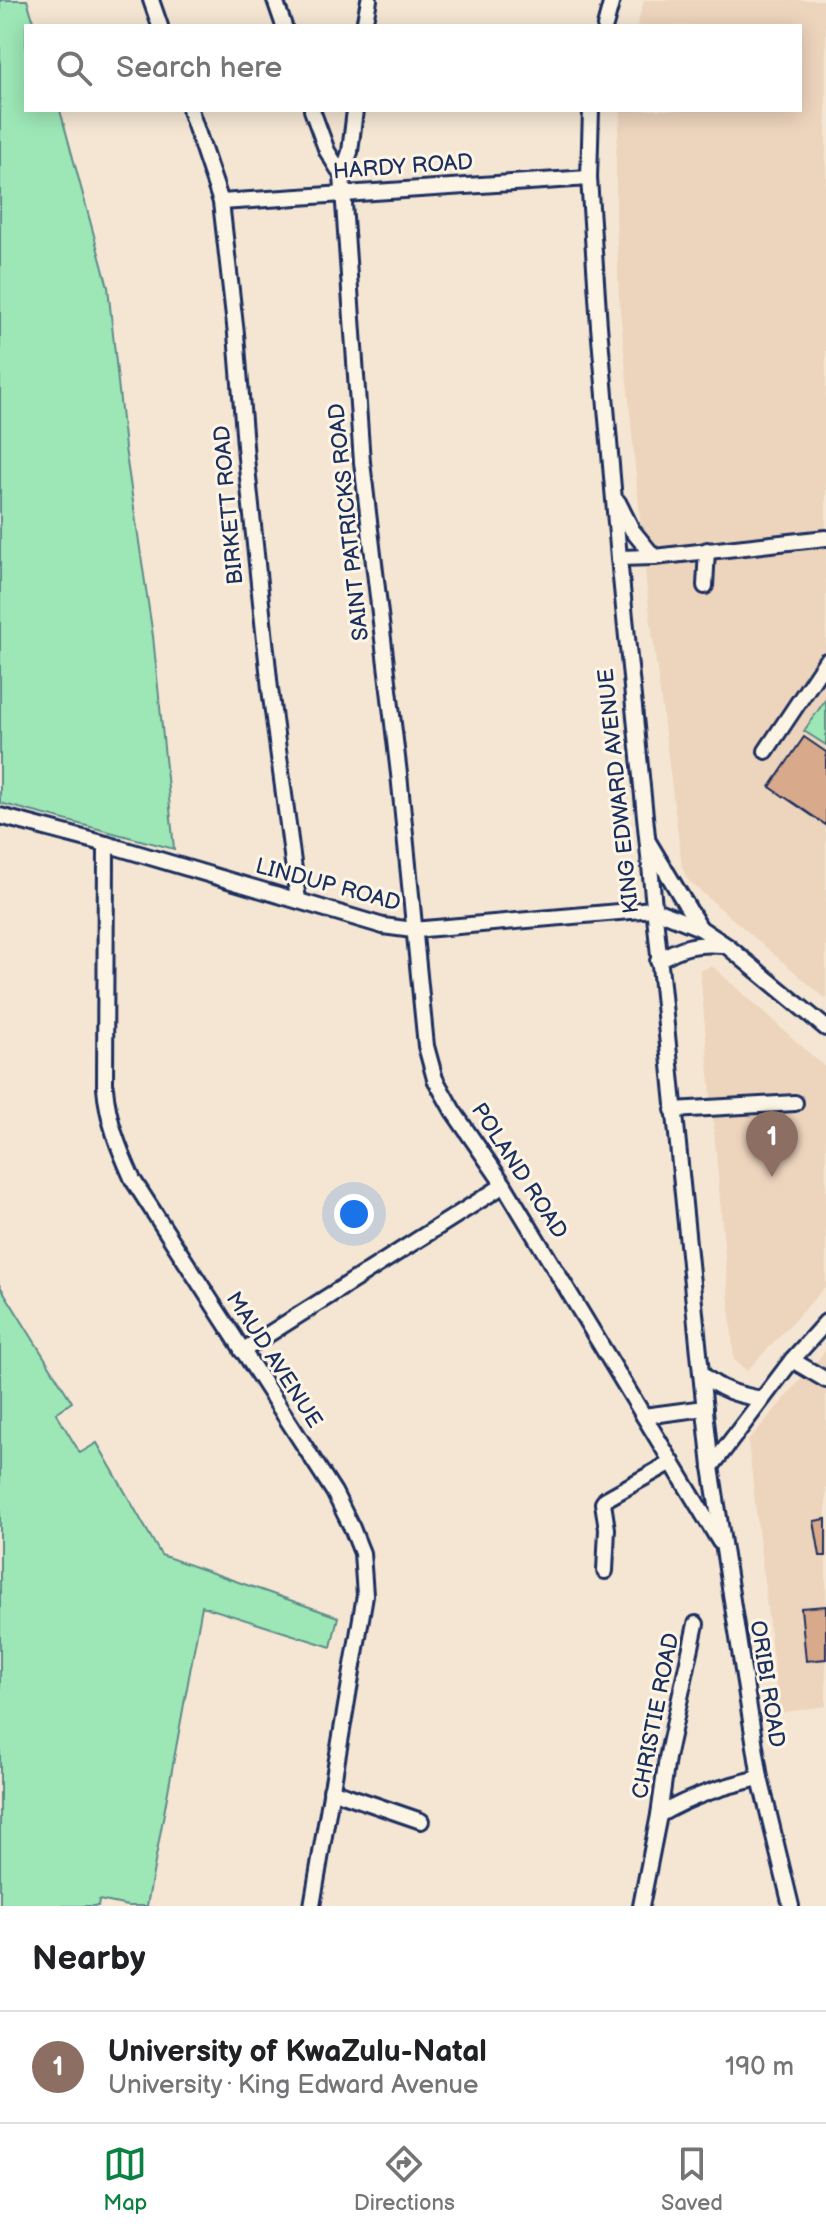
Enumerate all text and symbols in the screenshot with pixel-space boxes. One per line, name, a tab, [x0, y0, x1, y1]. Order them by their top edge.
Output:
search box	[24, 24, 802, 112]
icon: search	[52, 46, 96, 90]
text: Search here	[116, 50, 282, 86]
street label: HARDY ROAD	[332, 149, 474, 185]
street label: SAINT PATRICKS ROAD	[323, 402, 375, 642]
street label: BIRKETT ROAD	[209, 424, 249, 586]
street label: KING EDWARD AVENUE	[593, 667, 645, 915]
street label: LINDUP ROAD	[252, 853, 404, 917]
street label: POLAND ROAD	[465, 1098, 573, 1244]
pin: 1	[746, 1111, 798, 1177]
your location	[334, 1194, 374, 1234]
street label: MAUD AVENUE	[220, 1287, 328, 1433]
street label: ORIBI ROAD	[744, 1619, 790, 1749]
street label: CHRISTIE ROAD	[627, 1631, 685, 1801]
text: Nearby	[32, 1938, 146, 1979]
text: University of KwaZulu-Natal	[108, 2034, 487, 2070]
text: 1	[53, 2052, 63, 2083]
text: 190 m	[725, 2052, 794, 2083]
text: University · King Edward Avenue	[108, 2070, 478, 2101]
tab: Map	[103, 2142, 147, 2217]
tab: Directions	[354, 2142, 455, 2217]
tab: Saved	[661, 2142, 723, 2217]

